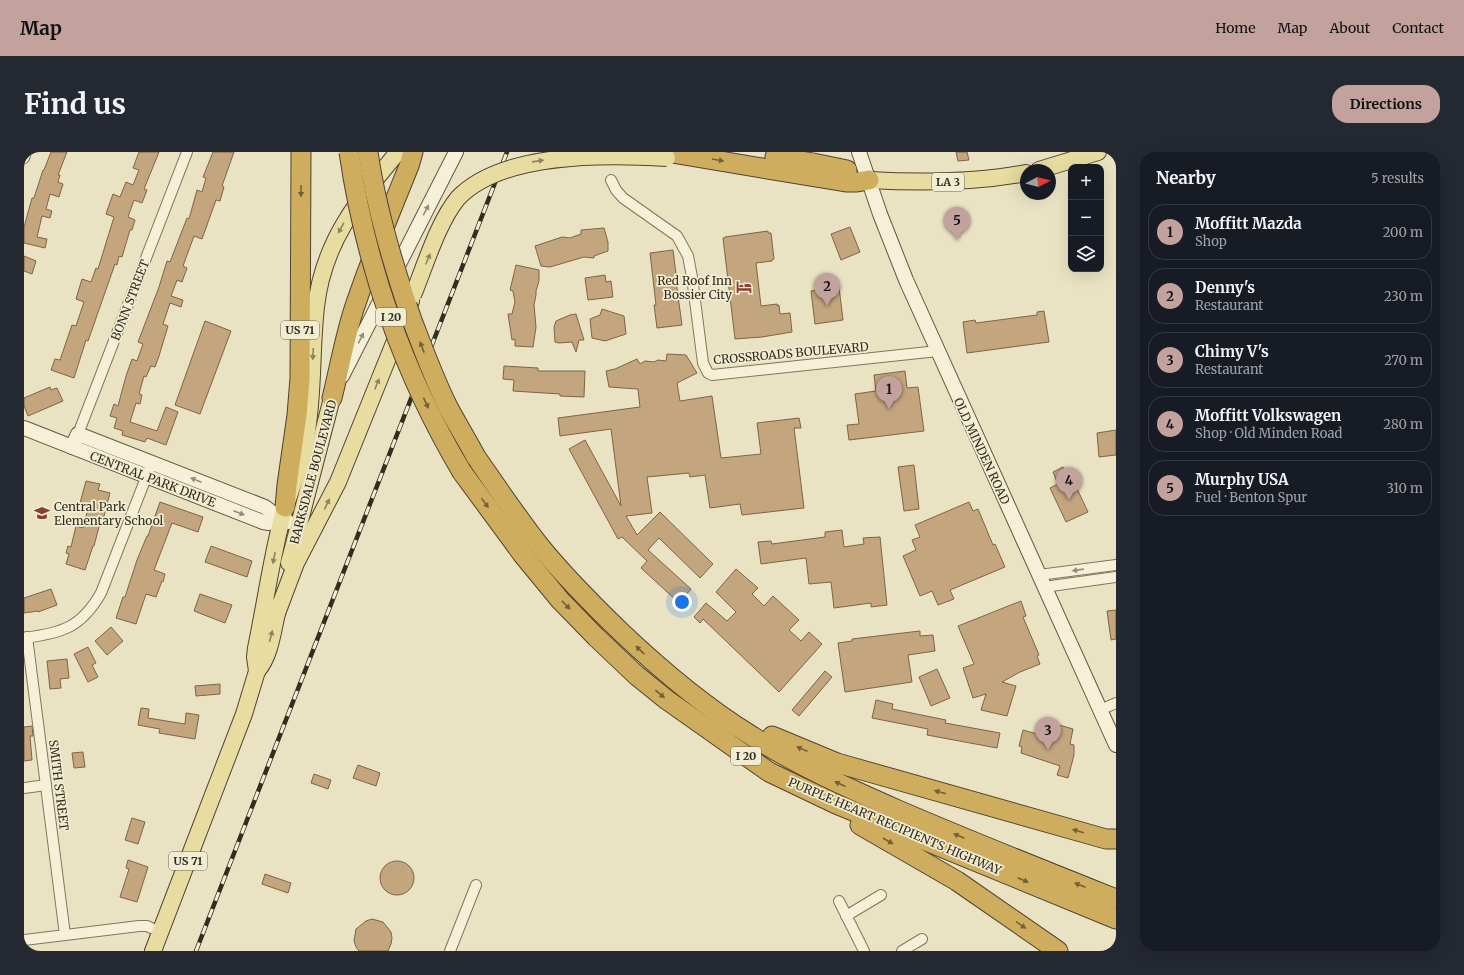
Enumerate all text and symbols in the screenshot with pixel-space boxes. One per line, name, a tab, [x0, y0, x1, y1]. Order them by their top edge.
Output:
text: Map	[20, 16, 62, 40]
text: Home	[1215, 19, 1256, 37]
text: Map	[1278, 19, 1307, 37]
text: About	[1329, 19, 1370, 37]
text: Contact	[1392, 19, 1444, 37]
button: Directions	[1332, 85, 1440, 123]
text: Find us	[24, 86, 126, 122]
one-way arrow	[712, 157, 724, 163]
one-way arrow	[531, 158, 544, 164]
north arrow	[1020, 164, 1056, 200]
map controls	[1068, 164, 1104, 272]
button: +	[1068, 164, 1104, 200]
text: Nearby	[1156, 167, 1216, 189]
text: 5 results	[1371, 170, 1424, 187]
road number: LA 3	[932, 173, 964, 191]
one-way arrow	[298, 185, 304, 198]
button: −	[1068, 200, 1104, 236]
one-way arrow	[423, 204, 430, 215]
pin: 5	[944, 207, 970, 240]
text: Moffitt Mazda	[1195, 214, 1302, 233]
one-way arrow	[338, 222, 345, 234]
text: 1	[1167, 224, 1173, 241]
text: 200 m	[1383, 224, 1423, 241]
text: Shop	[1195, 233, 1227, 250]
button: layers	[1068, 236, 1104, 272]
one-way arrow	[425, 252, 431, 264]
street label: BONN STREET	[108, 257, 153, 343]
place label: Red Roof Inn Bossier City	[657, 273, 732, 302]
pin: 2	[814, 273, 840, 306]
hotel icon: Red Roof Inn Bossier City	[735, 278, 753, 296]
text: Denny's	[1195, 278, 1255, 297]
text: 2	[1166, 288, 1174, 305]
text: 230 m	[1384, 288, 1423, 305]
text: Restaurant	[1195, 297, 1263, 314]
road number: I 20	[376, 308, 406, 326]
road number: US 71	[281, 321, 319, 339]
one-way arrow	[358, 332, 364, 344]
street label: CROSSROADS BOULEVARD	[713, 339, 869, 367]
one-way arrow	[419, 340, 425, 352]
text: Chimy V's	[1195, 342, 1269, 361]
one-way arrow	[309, 348, 316, 360]
text: 3	[1166, 352, 1174, 369]
text: 270 m	[1384, 352, 1423, 369]
text: Restaurant	[1195, 361, 1263, 378]
pin: 1	[876, 376, 902, 409]
one-way arrow	[374, 379, 380, 390]
street label: OLD MINDEN ROAD	[951, 395, 1013, 507]
one-way arrow	[423, 397, 429, 408]
street label: BARKSDALE BOULEVARD	[286, 398, 340, 546]
text: Moffitt Volkswagen	[1195, 406, 1341, 425]
text: 4	[1166, 416, 1174, 433]
text: 280 m	[1383, 416, 1423, 433]
text: Shop · Old Minden Road	[1195, 425, 1342, 442]
street label: CENTRAL PARK DRIVE	[88, 448, 218, 510]
pin: 4	[1056, 467, 1082, 500]
text: Murphy USA	[1195, 470, 1289, 489]
one-way arrow	[190, 477, 202, 483]
text: 5	[1166, 480, 1174, 497]
text: 310 m	[1386, 480, 1423, 497]
text: Fuel · Benton Spur	[1195, 489, 1307, 506]
one-way arrow	[324, 498, 330, 510]
one-way arrow	[481, 498, 489, 509]
place label: Central Park Elementary School	[54, 499, 164, 528]
school or university icon: Central Park Elementary School	[33, 504, 51, 522]
one-way arrow	[233, 510, 245, 516]
one-way arrow	[271, 552, 277, 564]
one-way arrow	[1072, 567, 1084, 573]
your location	[672, 592, 692, 612]
one-way arrow	[561, 600, 570, 610]
one-way arrow	[269, 630, 275, 642]
one-way arrow	[635, 645, 645, 655]
one-way arrow	[655, 690, 666, 699]
pin: 3	[1035, 717, 1061, 750]
street label: SMITH STREET	[46, 739, 72, 832]
one-way arrow	[796, 746, 808, 752]
road number: I 20	[731, 747, 761, 765]
street label: PURPLE HEART RECIPIENTS HIGHWAY	[786, 774, 1004, 878]
one-way arrow	[834, 781, 845, 787]
one-way arrow	[933, 789, 945, 795]
one-way arrow	[1072, 828, 1084, 834]
one-way arrow	[953, 833, 965, 839]
one-way arrow	[882, 837, 894, 844]
road number: US 71	[169, 852, 207, 870]
one-way arrow	[1018, 877, 1029, 883]
one-way arrow	[1073, 881, 1085, 887]
one-way arrow	[1016, 921, 1026, 929]

